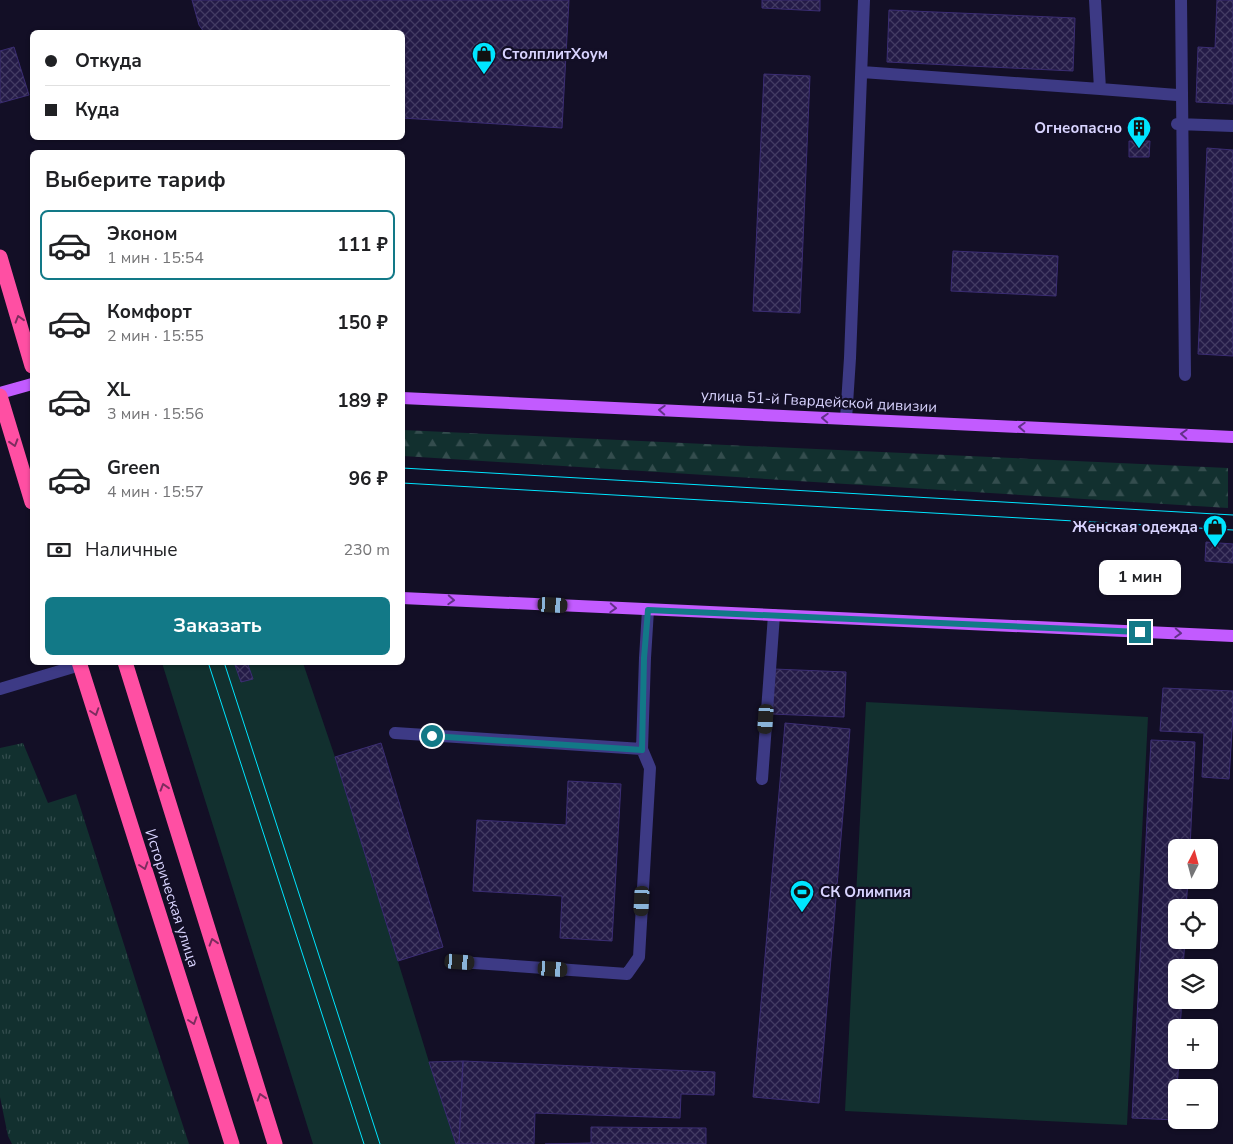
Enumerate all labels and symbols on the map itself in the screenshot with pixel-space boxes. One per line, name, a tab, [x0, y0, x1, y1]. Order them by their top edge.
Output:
shop icon: СтолплитХоум	[471, 41, 497, 75]
place label: СтолплитХоум	[502, 44, 608, 64]
building icon: Огнеопасно	[1126, 115, 1152, 149]
place label: Огнеопасно	[1034, 118, 1122, 138]
one-way arrow	[14, 316, 24, 324]
street label: улица 51-й Гвардейской дивизии	[701, 385, 937, 417]
one-way arrow	[658, 405, 666, 416]
one-way arrow	[820, 413, 828, 424]
one-way arrow	[1018, 422, 1026, 433]
one-way arrow	[1180, 429, 1188, 440]
one-way arrow	[9, 438, 19, 446]
shop icon: Женская одежда	[1202, 514, 1228, 548]
place label: Женская одежда	[1072, 517, 1198, 537]
callout: 1 мин	[1099, 560, 1181, 594]
one-way arrow	[447, 595, 455, 606]
car	[537, 597, 568, 613]
one-way arrow	[610, 603, 618, 613]
route end	[1129, 621, 1151, 643]
one-way arrow	[1174, 628, 1182, 639]
car	[757, 704, 774, 734]
one-way arrow	[89, 707, 99, 715]
route start	[421, 725, 443, 747]
one-way arrow	[160, 784, 170, 792]
street label: Историческая улица	[140, 826, 204, 970]
north arrow	[1168, 839, 1218, 889]
one-way arrow	[138, 862, 148, 870]
sports icon: СК Олимпия	[789, 879, 815, 913]
place label: СК Олимпия	[820, 882, 911, 902]
car	[633, 886, 650, 916]
one-way arrow	[208, 939, 218, 947]
car	[444, 953, 475, 971]
car	[537, 960, 568, 978]
one-way arrow	[187, 1017, 197, 1025]
one-way arrow	[257, 1094, 267, 1102]

